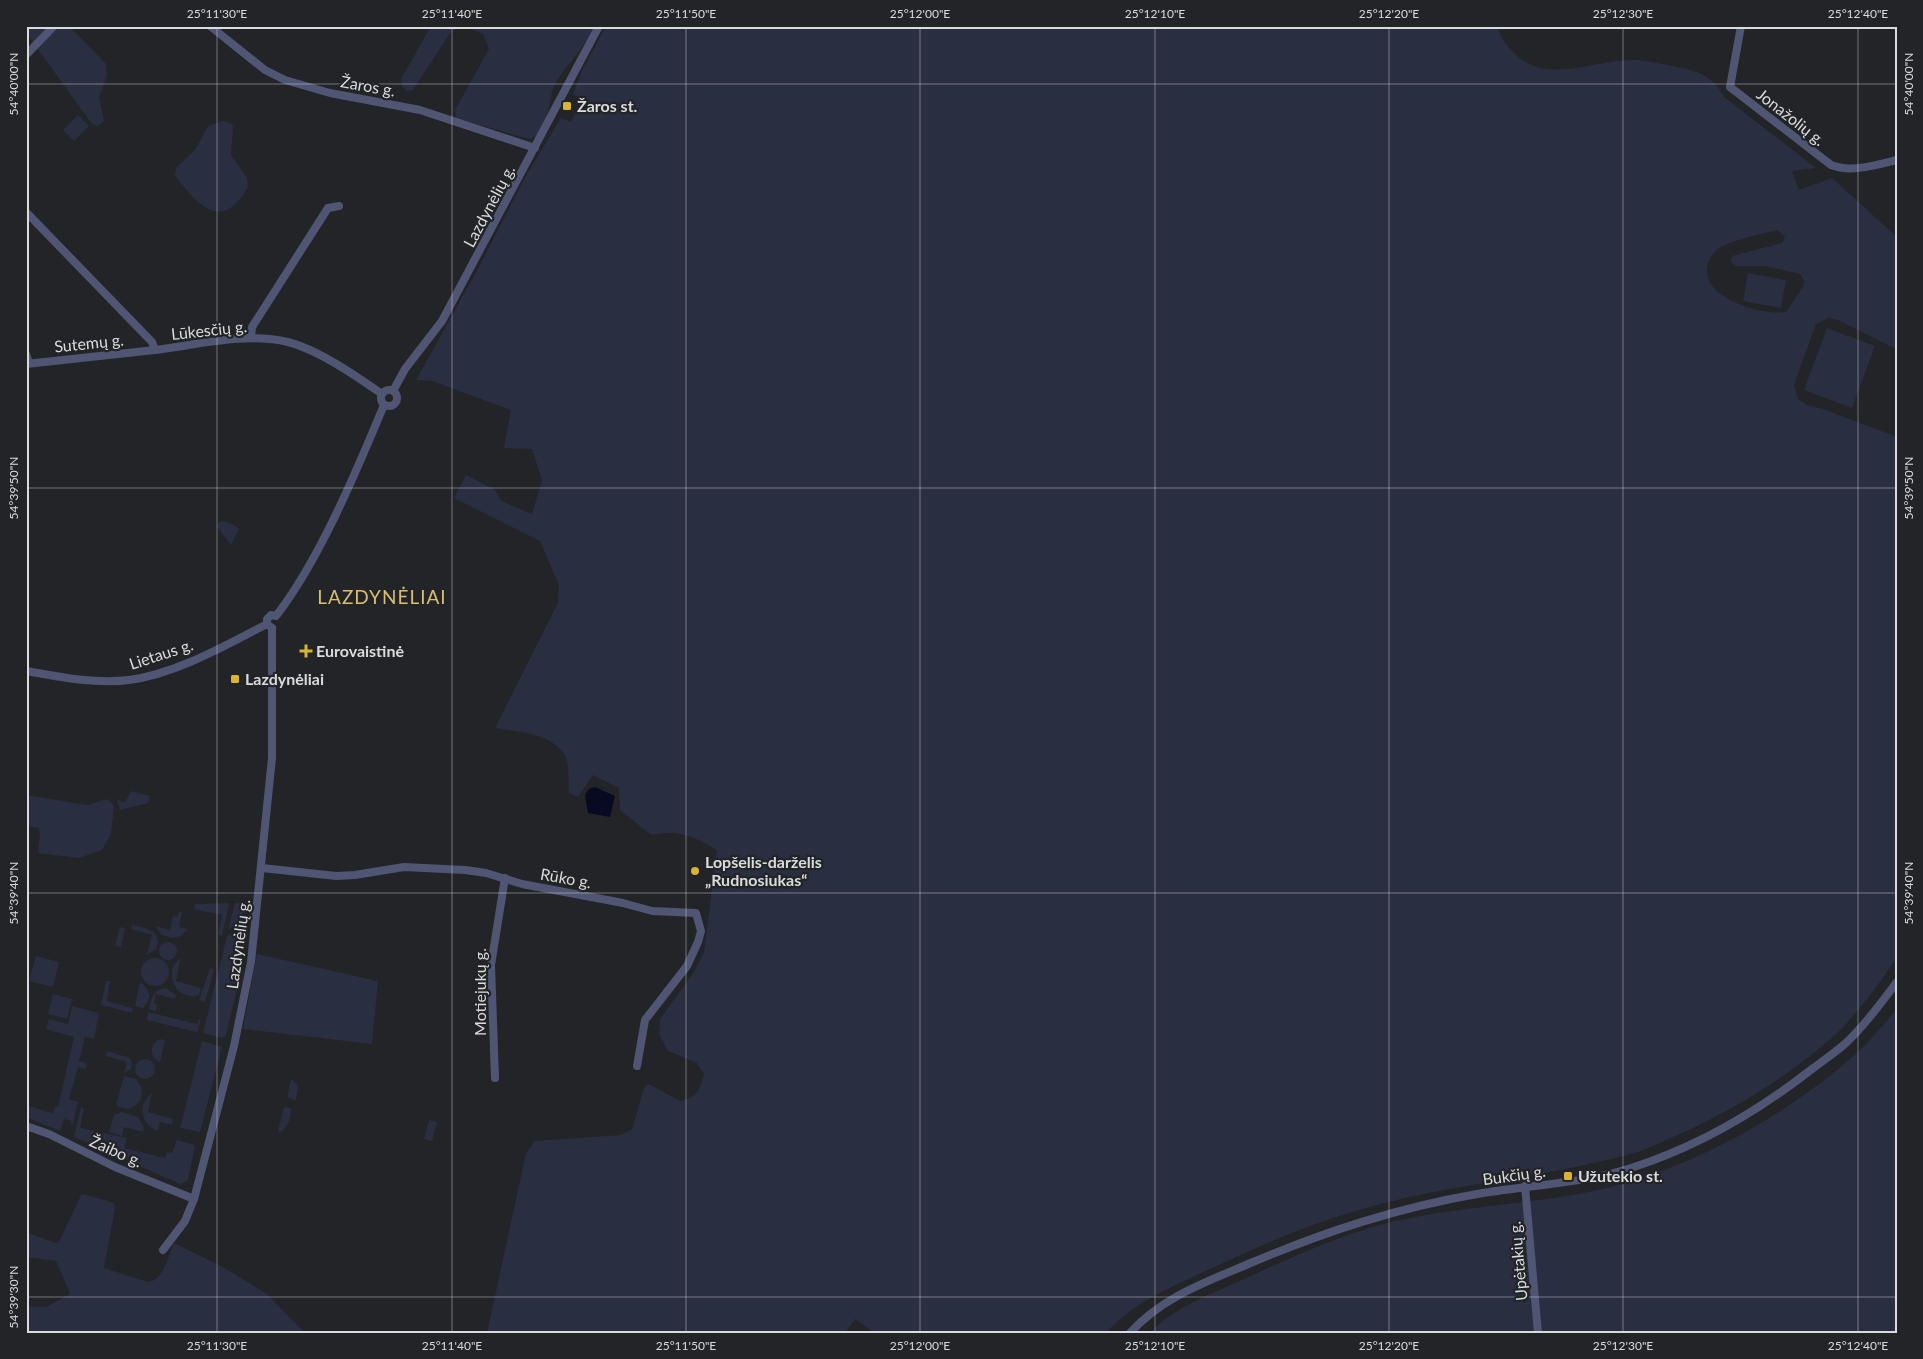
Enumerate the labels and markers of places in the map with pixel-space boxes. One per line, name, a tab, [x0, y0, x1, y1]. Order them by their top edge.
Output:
place label: Žaros st.	[577, 96, 638, 115]
marker: Žaros st.	[561, 100, 573, 112]
place label: Eurovaistinė	[316, 641, 404, 660]
marker: Eurovaistinė	[300, 645, 312, 657]
place label: Lazdynėliai	[245, 669, 324, 688]
marker: Lazdynėliai	[229, 673, 241, 685]
place label: Lopšelis-darželis „Rudnosiukas“	[705, 852, 822, 889]
marker: Lopšelis-darželis „Rudnosiukas“	[689, 865, 701, 877]
place label: Užutekio st.	[1578, 1166, 1663, 1185]
marker: Užutekio st.	[1562, 1170, 1574, 1182]

